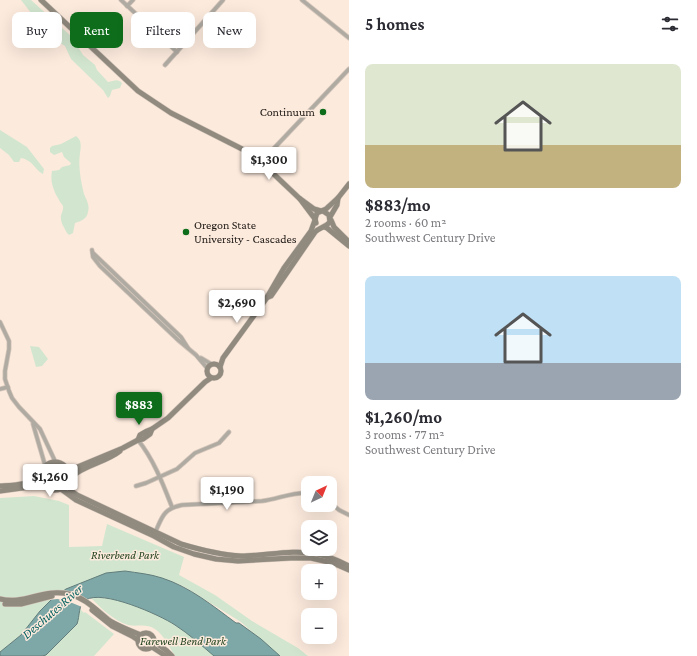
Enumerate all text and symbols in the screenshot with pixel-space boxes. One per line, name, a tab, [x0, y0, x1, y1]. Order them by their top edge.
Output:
chip: Buy	[12, 12, 62, 48]
chip: Rent	[70, 12, 123, 48]
chip: Filters	[131, 12, 195, 48]
chip: New	[203, 12, 256, 48]
icon: filters	[659, 13, 681, 35]
text: 5 homes	[365, 15, 424, 34]
icon: home	[487, 90, 559, 162]
place label: Continuum	[260, 105, 315, 119]
marker: Continuum	[318, 107, 328, 117]
pin: $1,300	[236, 147, 302, 181]
text: $1,300	[250, 152, 288, 167]
text: $883/mo	[365, 196, 431, 215]
text: 2 rooms · 60 m²	[365, 215, 446, 230]
place label: Oregon State University - Cascades	[194, 218, 297, 246]
marker: Oregon State University - Cascades	[181, 227, 191, 237]
text: Southwest Century Drive	[365, 230, 496, 245]
pin: $2,690	[204, 290, 270, 324]
text: $2,690	[218, 295, 256, 310]
icon: home	[487, 302, 559, 374]
pin: $883	[115, 392, 163, 426]
text: $883	[125, 397, 153, 412]
text: $1,260/mo	[365, 408, 442, 427]
text: 3 rooms · 77 m²	[365, 427, 444, 442]
text: Southwest Century Drive	[365, 442, 496, 457]
pin: $1,260	[17, 464, 83, 498]
text: $1,260	[32, 469, 68, 484]
north arrow	[301, 476, 337, 512]
map controls	[301, 476, 337, 644]
pin: $1,190	[194, 477, 260, 511]
text: $1,190	[210, 482, 244, 497]
button: layers	[301, 520, 337, 556]
park label: Riverbend Park	[91, 548, 160, 562]
button: +	[301, 564, 337, 600]
water label: Deschutes River	[19, 581, 86, 642]
button: −	[301, 608, 337, 644]
park label: Farewell Bend Park	[140, 634, 227, 648]

